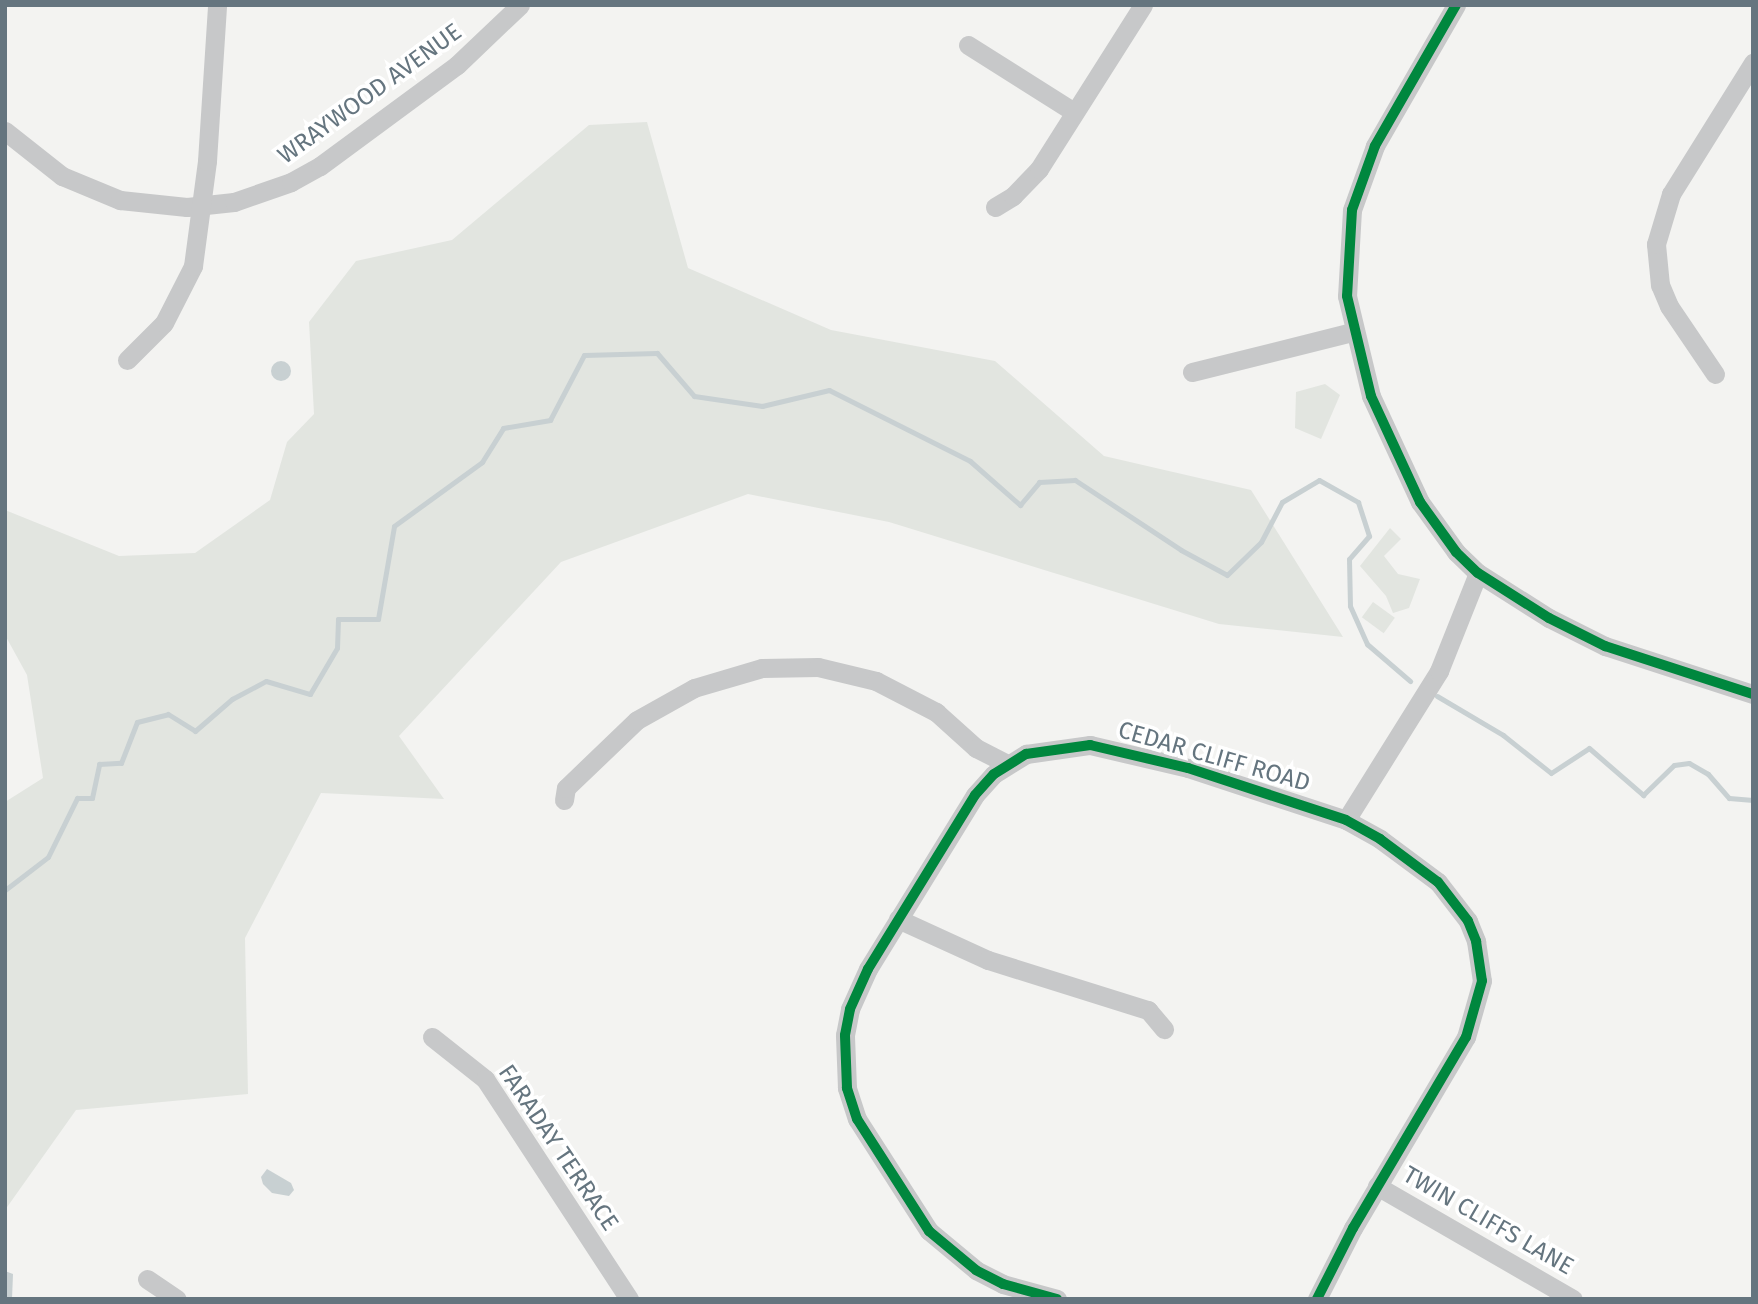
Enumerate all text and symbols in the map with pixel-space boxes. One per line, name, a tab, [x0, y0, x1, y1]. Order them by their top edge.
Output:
street label: WRAYWOOD AVENUE	[273, 18, 467, 170]
street label: CEDAR CLIFF ROAD	[1115, 716, 1313, 798]
street label: FARADAY TERRACE	[492, 1060, 624, 1236]
street label: TWIN CLIFFS LANE	[1398, 1161, 1578, 1281]

